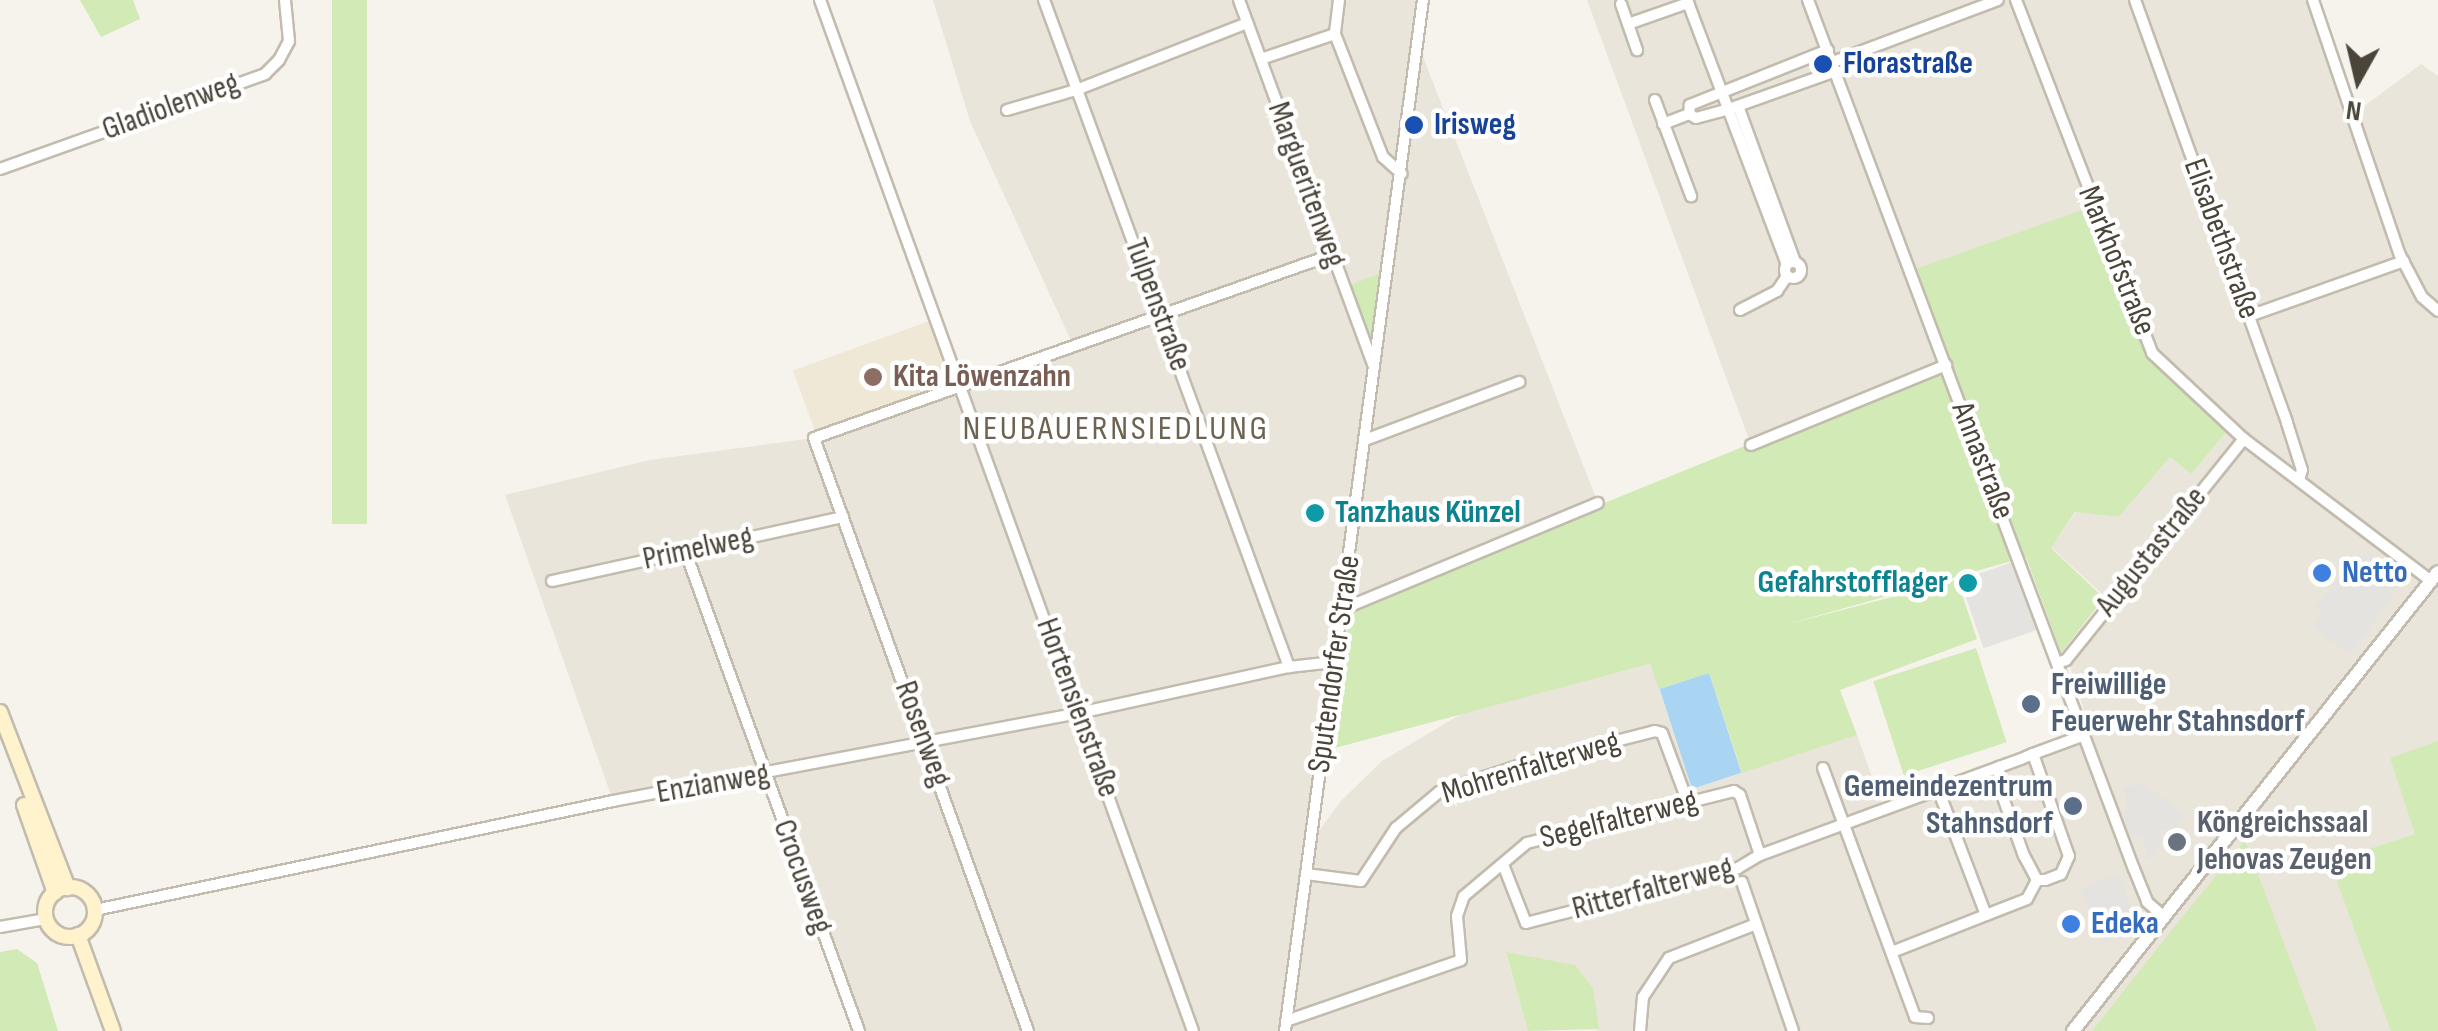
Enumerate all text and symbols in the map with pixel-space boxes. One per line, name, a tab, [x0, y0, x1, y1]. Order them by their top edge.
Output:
north arrow	[2308, 30, 2408, 130]
place label: Florastraße	[1843, 45, 1973, 83]
marker: Florastraße	[1812, 53, 1834, 75]
street label: Gladiolenweg	[97, 65, 245, 149]
text: N	[2344, 93, 2363, 128]
street label: Margueritenweg	[1258, 97, 1354, 273]
place label: Irisweg	[1434, 106, 1516, 144]
marker: Irisweg	[1403, 114, 1425, 136]
street label: Elisabethstraße	[2174, 154, 2268, 324]
street label: Markhofstraße	[2069, 181, 2163, 341]
street label: Tulpenstraße	[1115, 233, 1199, 377]
place label: Kita Löwenzahn	[893, 358, 1071, 396]
marker: Kita Löwenzahn	[862, 366, 884, 388]
street label: Annastraße	[1942, 397, 2022, 525]
district label: NEUBAUERNSIEDLUNG	[963, 408, 1269, 450]
street label: Augustastraße	[2088, 480, 2216, 624]
place label: Tanzhaus Künzel	[1335, 494, 1521, 532]
marker: Tanzhaus Künzel	[1304, 502, 1326, 524]
street label: Primelweg	[639, 519, 757, 579]
street label: Sputendorfer Straße	[1301, 553, 1369, 775]
place label: Netto	[2342, 554, 2408, 592]
marker: Netto	[2311, 562, 2333, 584]
place label: Gefahrstofflager	[1758, 564, 1948, 602]
marker: Gefahrstofflager	[1957, 572, 1979, 594]
street label: Hortensienstraße	[1027, 613, 1127, 803]
place label: Freiwillige Feuerwehr Stahnsdorf	[2051, 667, 2304, 742]
street label: Rosenweg	[885, 676, 959, 792]
marker: Freiwillige Feuerwehr Stahnsdorf	[2020, 693, 2042, 715]
street label: Mohrenfalterweg	[1437, 723, 1625, 813]
street label: Enzianweg	[654, 755, 772, 813]
place label: Gemeindezentrum Stahnsdorf	[1844, 769, 2053, 844]
street label: Segelfalterweg	[1536, 782, 1702, 858]
marker: Gemeindezentrum Stahnsdorf	[2062, 795, 2084, 817]
place label: Köngreichssaal Jehovas Zeugen	[2197, 805, 2372, 880]
street label: Crocusweg	[764, 815, 840, 939]
marker: Köngreichssaal Jehovas Zeugen	[2166, 831, 2188, 853]
street label: Ritterfalterweg	[1568, 849, 1738, 929]
place label: Edeka	[2091, 905, 2159, 943]
marker: Edeka	[2060, 913, 2082, 935]

